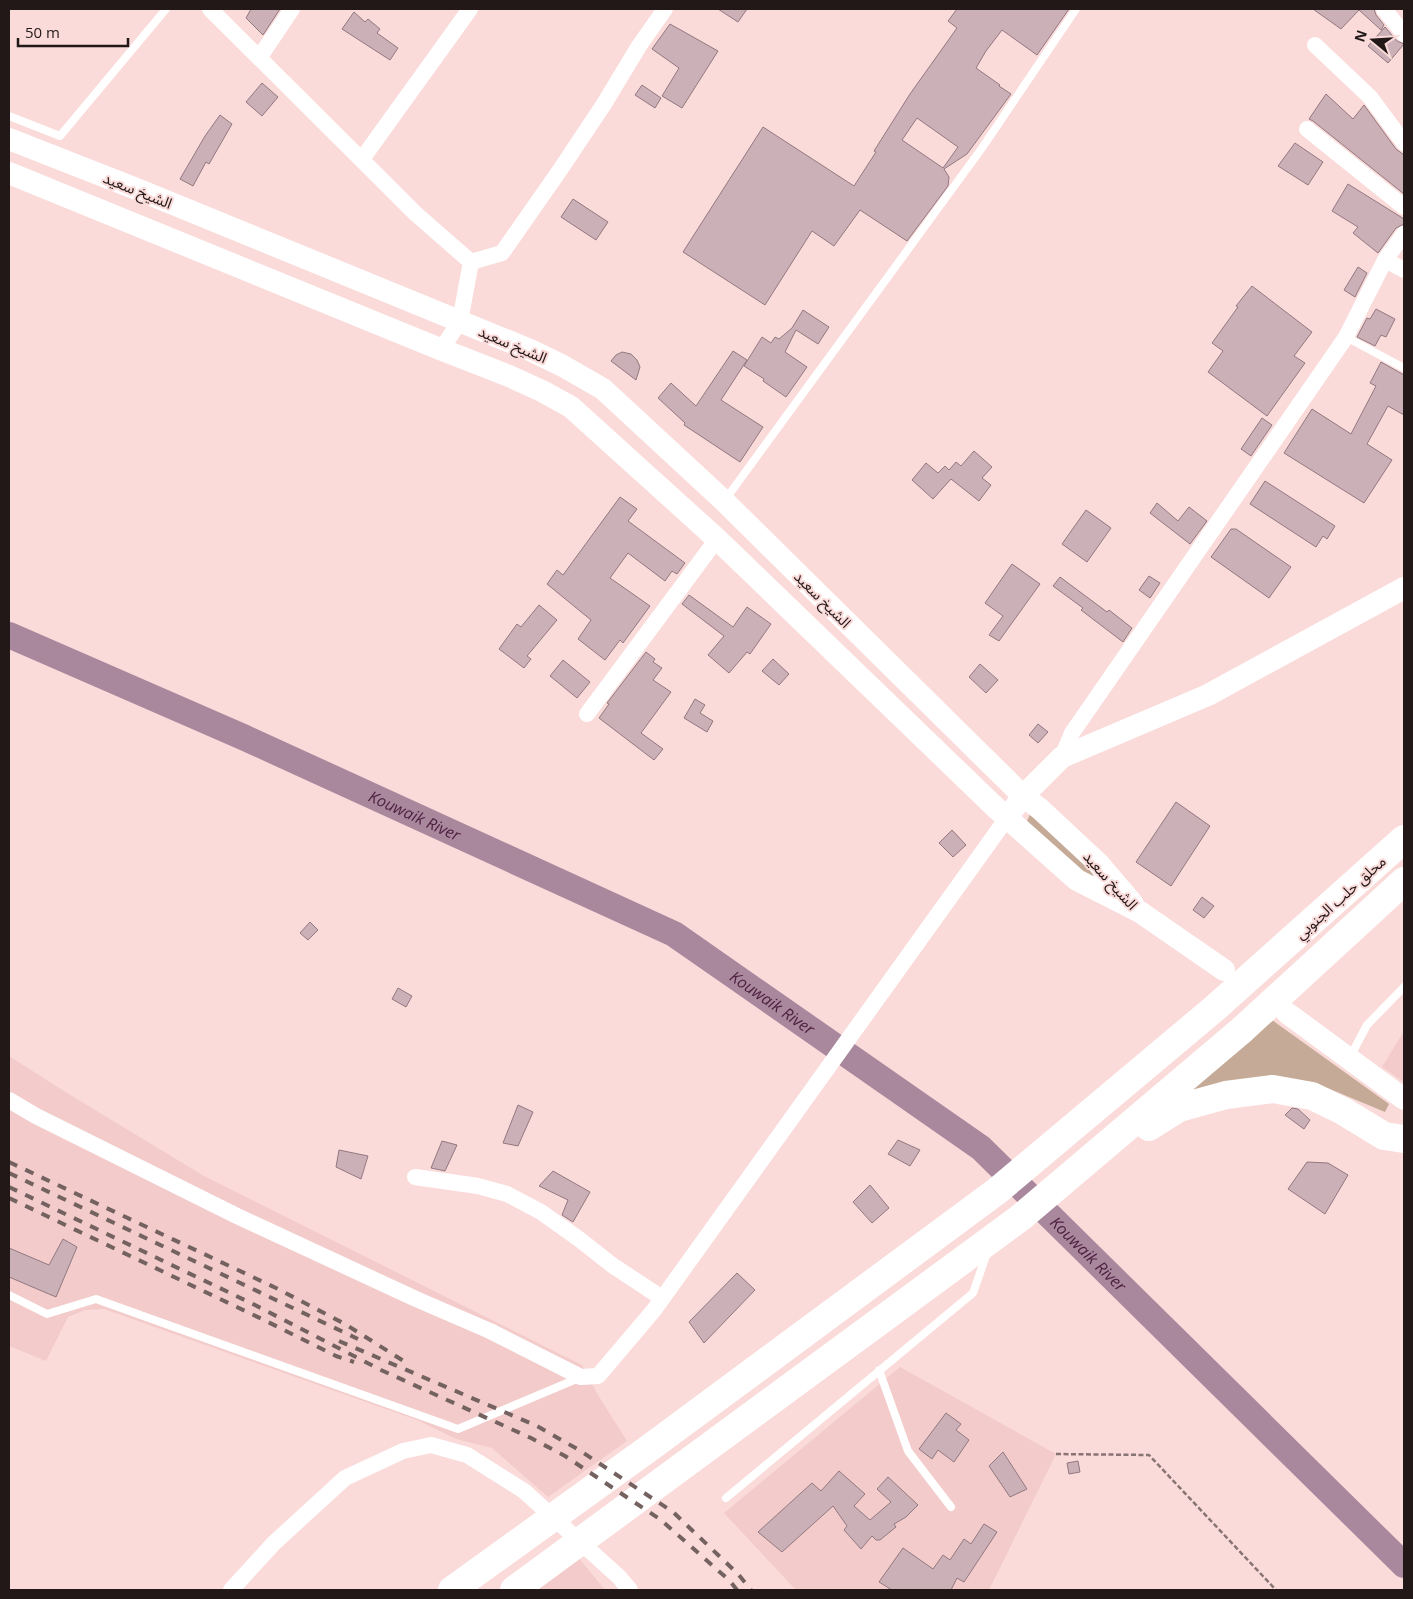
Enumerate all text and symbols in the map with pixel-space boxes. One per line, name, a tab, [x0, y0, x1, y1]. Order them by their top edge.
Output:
scale bar	[18, 15, 128, 47]
north arrow	[1348, 15, 1398, 65]
text: 50 m	[25, 22, 60, 42]
text: N	[1349, 27, 1371, 44]
street label: الشيخ سعيد	[99, 167, 175, 216]
street label: الشيخ سعيد	[475, 321, 550, 370]
street label: الشيخ سعيد	[788, 566, 856, 634]
water label: Kouwaik River	[365, 785, 465, 846]
street label: الشيخ سعيد	[1077, 846, 1143, 916]
street label: محلق حلب الجنوبي	[1290, 851, 1391, 945]
water label: Kouwaik River	[726, 965, 820, 1040]
water label: Kouwaik River	[1045, 1211, 1132, 1297]

